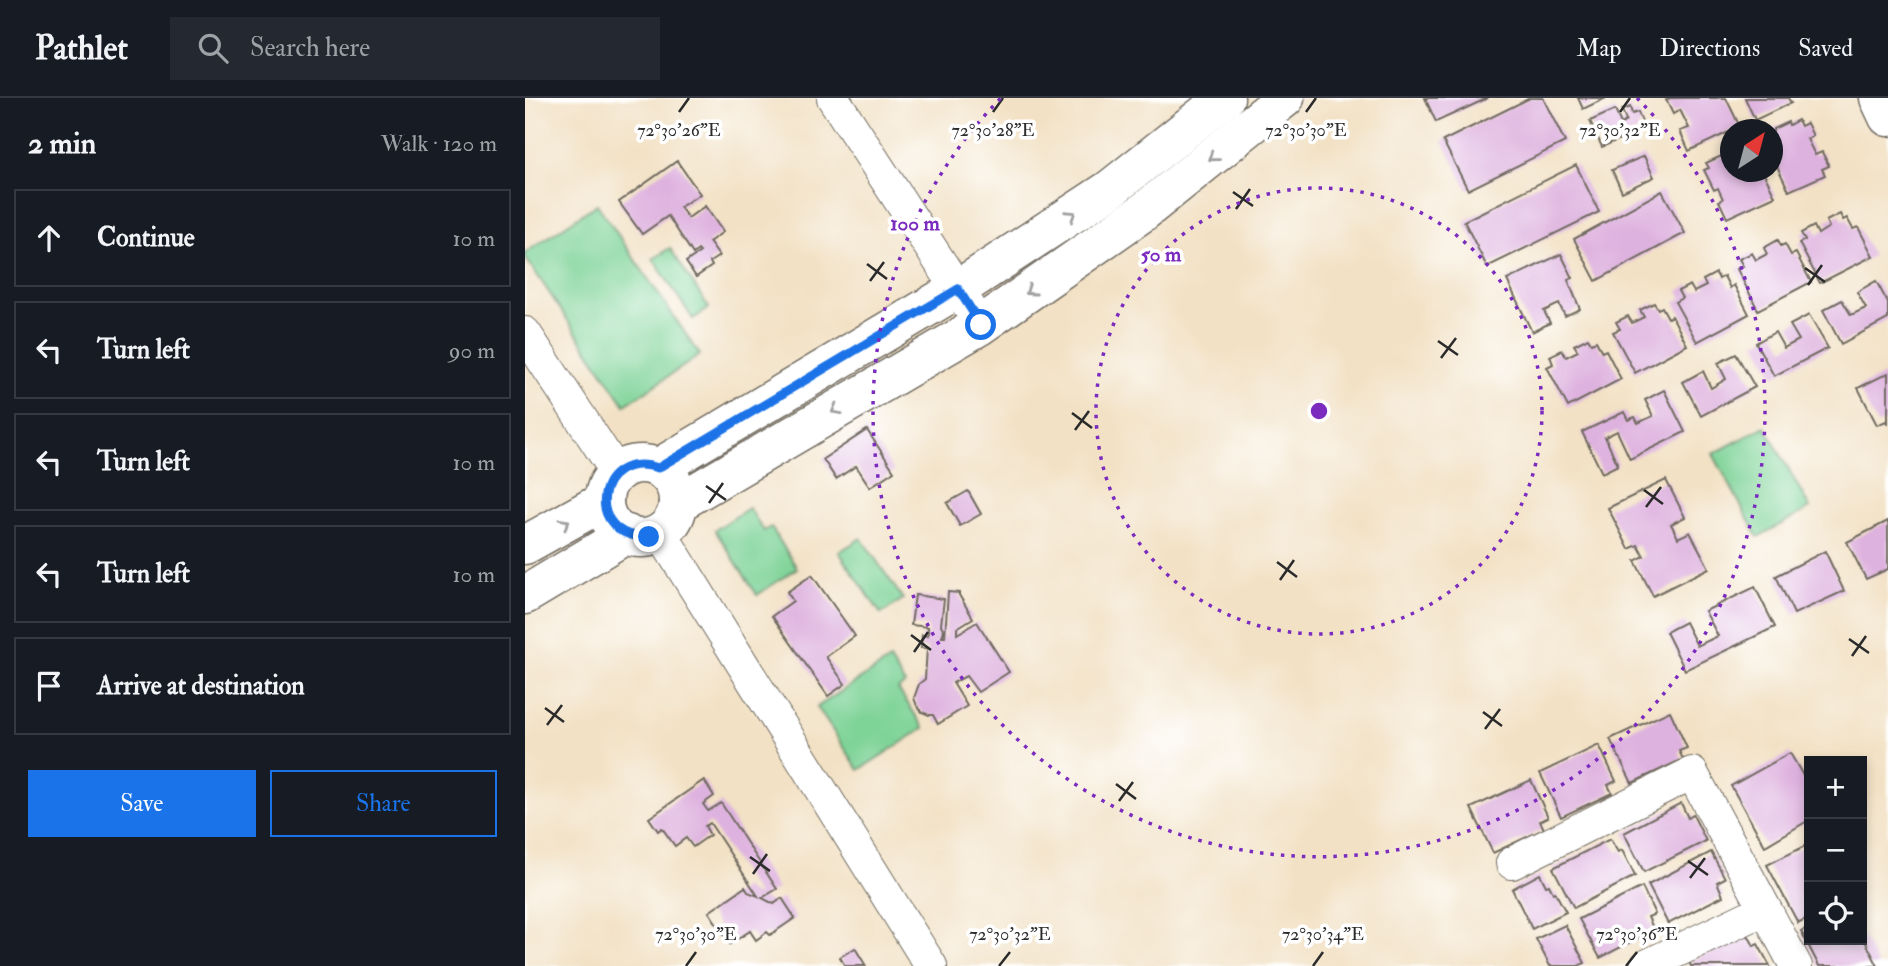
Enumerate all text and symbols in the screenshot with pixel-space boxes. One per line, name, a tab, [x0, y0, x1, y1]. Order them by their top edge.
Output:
search box	[170, 17, 660, 80]
text: Pathlet	[35, 28, 128, 69]
icon: search	[194, 29, 232, 67]
text: Search here	[250, 32, 370, 64]
text: Map	[1576, 33, 1621, 64]
text: Directions	[1659, 33, 1760, 64]
text: Saved	[1798, 33, 1853, 64]
text: 72°30'26"E	[637, 119, 721, 142]
text: 72°30'28"E	[952, 119, 1034, 142]
text: 72°30'30"E	[1265, 119, 1347, 142]
text: 72°30'32"E	[1579, 119, 1661, 142]
north arrow	[1720, 119, 1783, 182]
text: 2 min	[28, 125, 96, 162]
text: Walk · 120 m	[381, 129, 497, 158]
one-way arrow	[1209, 149, 1222, 161]
text: 100 m	[890, 210, 941, 237]
one-way arrow	[1063, 211, 1076, 223]
icon: ahead	[30, 219, 68, 257]
text: Continue	[97, 222, 195, 254]
text: 10 m	[452, 224, 495, 253]
text: 50 m	[1141, 241, 1182, 268]
one-way arrow	[1025, 283, 1038, 295]
route start	[965, 309, 996, 340]
icon: left	[30, 331, 68, 369]
text: Turn left	[97, 334, 190, 366]
text: 90 m	[449, 336, 495, 365]
centre of rings	[1307, 399, 1331, 423]
one-way arrow	[831, 402, 844, 415]
icon: left	[30, 443, 68, 481]
text: Turn left	[97, 446, 190, 478]
text: 10 m	[452, 448, 495, 477]
one-way arrow	[557, 518, 570, 531]
route end	[633, 521, 664, 552]
icon: left	[30, 555, 68, 593]
text: Turn left	[97, 558, 190, 590]
text: 10 m	[452, 560, 495, 589]
icon: arrive	[30, 667, 68, 705]
text: Arrive at destination	[97, 670, 305, 702]
map controls	[1804, 756, 1867, 945]
button: +	[1804, 756, 1867, 819]
button: Save	[28, 770, 256, 837]
button: Share	[270, 770, 497, 837]
button: −	[1804, 819, 1867, 882]
button: locate	[1804, 882, 1867, 945]
text: 72°30'30"E	[655, 923, 737, 946]
text: 72°30'32"E	[969, 923, 1051, 946]
text: 72°30'34"E	[1282, 923, 1364, 946]
text: 72°30'36"E	[1596, 923, 1678, 946]

